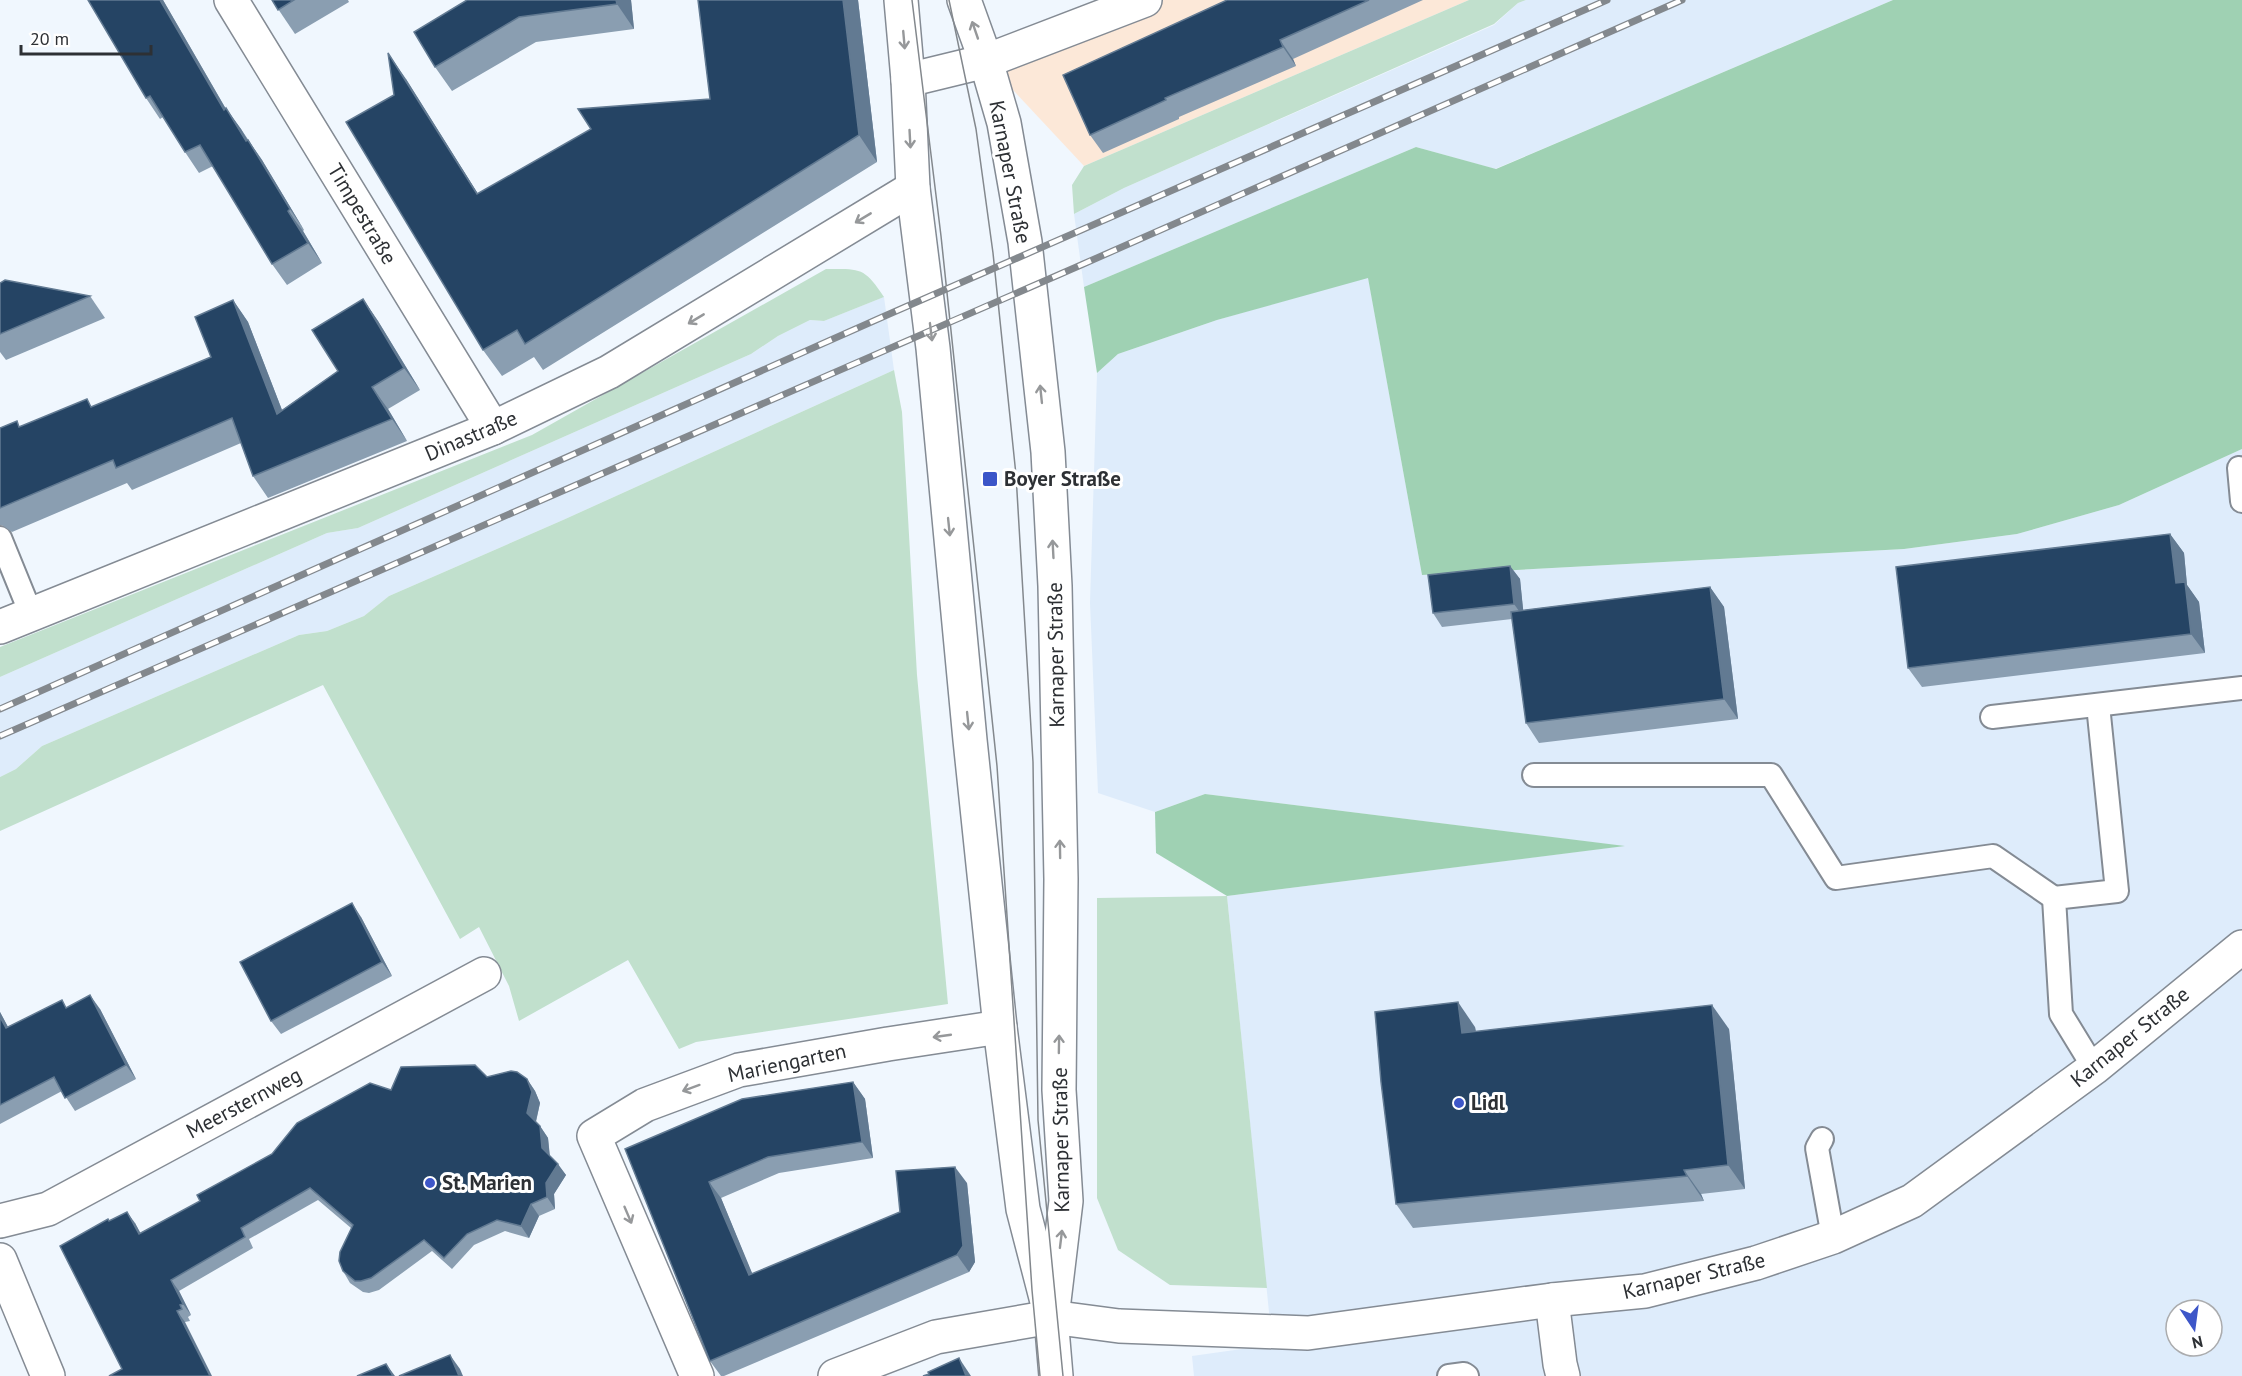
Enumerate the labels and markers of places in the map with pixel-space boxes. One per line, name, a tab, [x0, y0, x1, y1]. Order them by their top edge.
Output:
place label: Boyer Straße	[1004, 465, 1121, 492]
marker: Boyer Straße	[981, 470, 999, 488]
place label: Lidl	[1471, 1089, 1506, 1116]
marker: Lidl	[1452, 1096, 1466, 1110]
place label: St. Marien	[442, 1169, 532, 1196]
marker: St. Marien	[423, 1176, 437, 1190]

